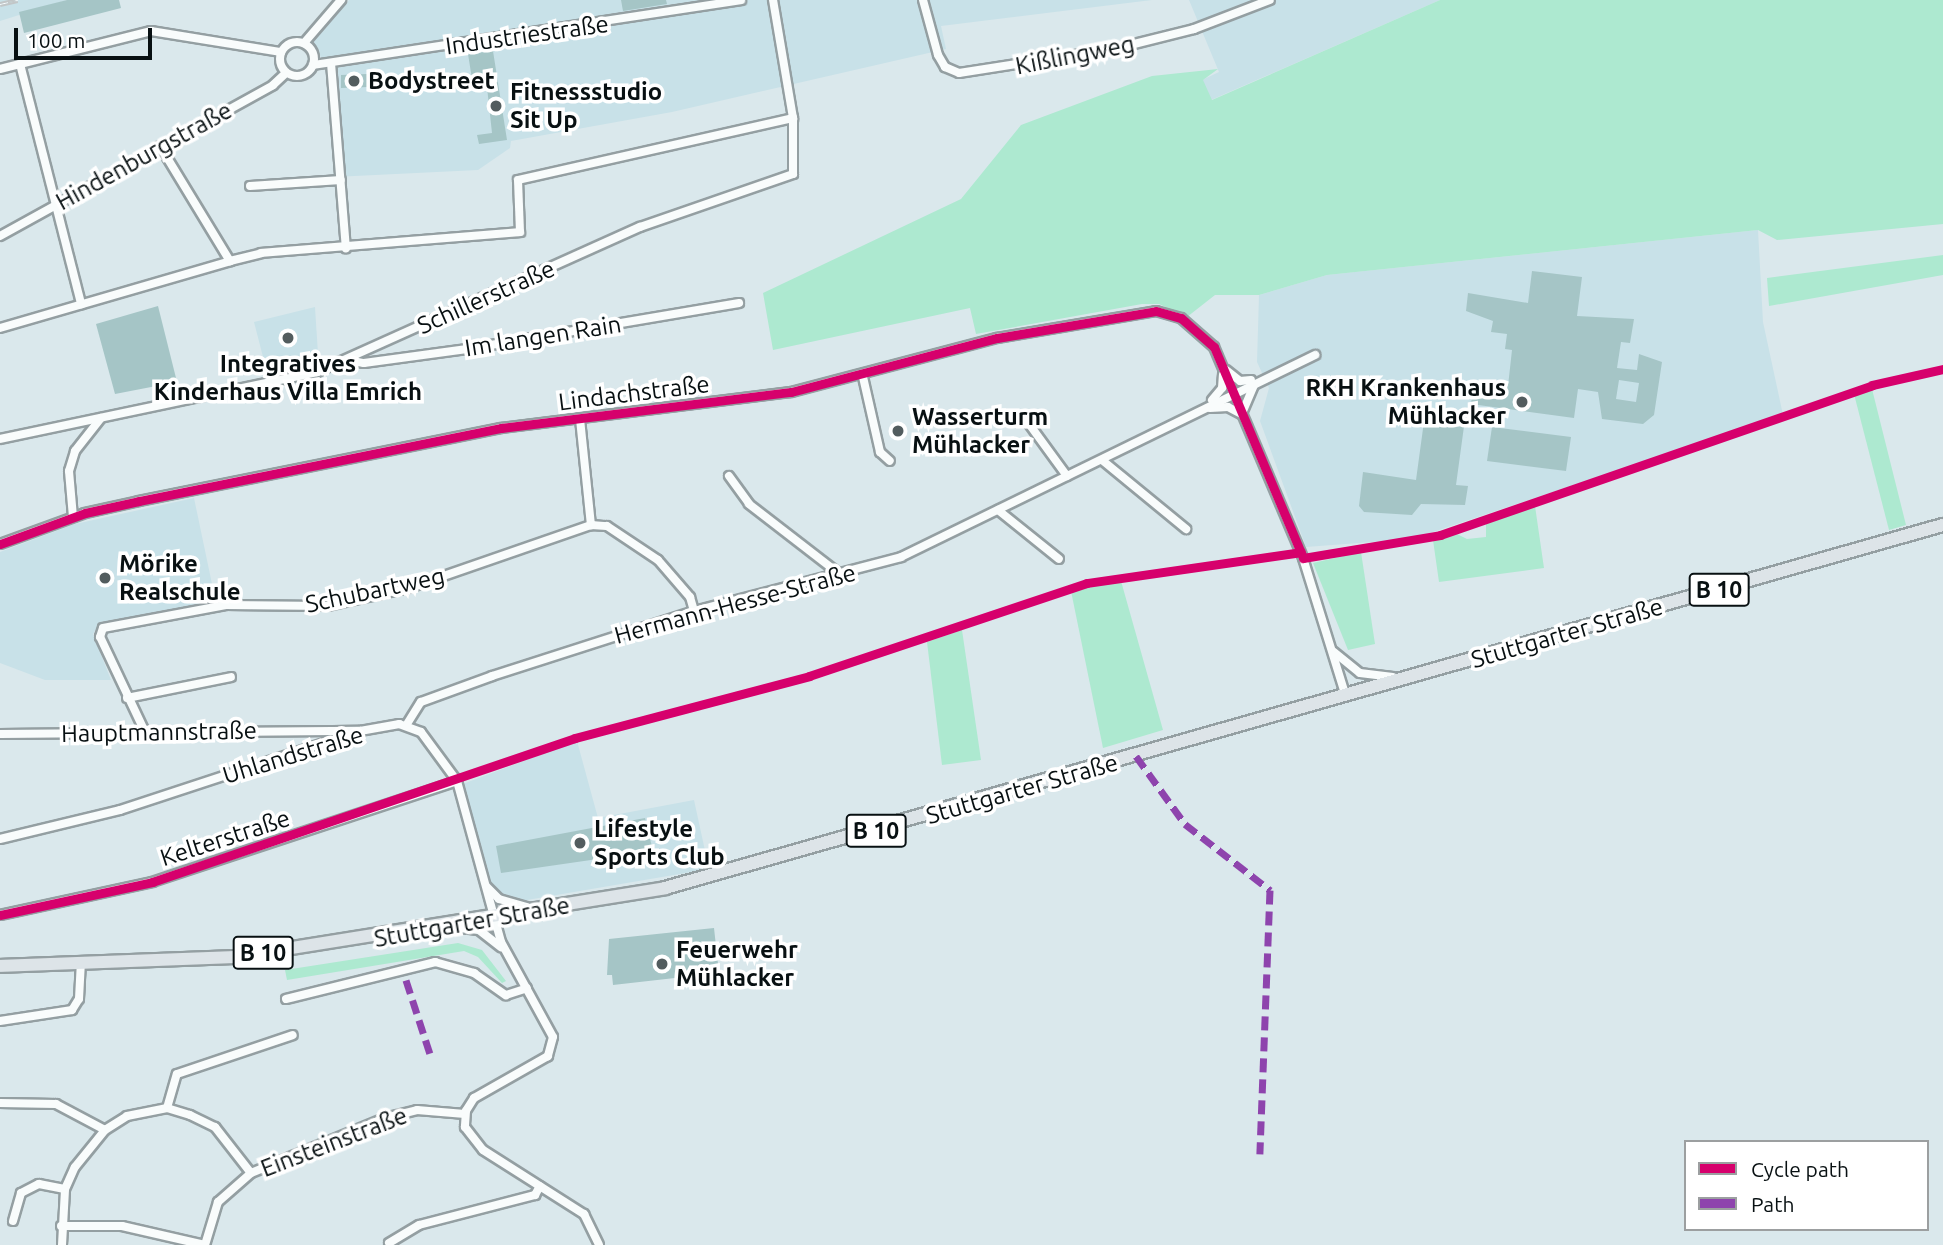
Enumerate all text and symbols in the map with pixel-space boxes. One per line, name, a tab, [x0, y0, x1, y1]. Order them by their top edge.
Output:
street label: Industriestraße	[444, 9, 610, 61]
scale bar	[18, 14, 156, 58]
text: 100 m	[27, 28, 85, 52]
street label: Kißlingweg	[1013, 29, 1137, 81]
place label: Bodystreet	[368, 67, 495, 95]
marker: Bodystreet	[346, 73, 362, 89]
place label: Fitnessstudio Sit Up	[510, 78, 662, 134]
street label: Hindenburgstraße	[51, 96, 237, 216]
marker: Fitnessstudio Sit Up	[488, 98, 504, 114]
street label: Schillerstraße	[413, 254, 559, 340]
street label: Im langen Rain	[463, 309, 623, 363]
marker: Integratives Kinderhaus Villa Emrich	[280, 330, 296, 346]
place label: Integratives Kinderhaus Villa Emrich	[154, 350, 422, 406]
street label: Lindachstraße	[557, 369, 711, 417]
place label: RKH Krankenhaus Mühlacker	[1305, 374, 1506, 430]
marker: RKH Krankenhaus Mühlacker	[1512, 392, 1532, 412]
place label: Wasserturm Mühlacker	[912, 403, 1048, 459]
marker: Wasserturm Mühlacker	[890, 423, 906, 439]
place label: Mörike Realschule	[119, 550, 241, 606]
street label: Hermann-Hesse-Straße	[611, 558, 859, 650]
street label: Schubartweg	[303, 561, 447, 619]
marker: Mörike Realschule	[97, 570, 113, 586]
road number: B 10	[1688, 570, 1750, 610]
street label: Stuttgarter Straße	[1468, 592, 1666, 674]
street label: Hauptmannstraße	[61, 716, 257, 748]
street label: Uhlandstraße	[219, 720, 367, 790]
street label: Stuttgarter Straße	[923, 748, 1121, 830]
street label: Kelterstraße	[157, 804, 293, 872]
road number: B 10	[844, 811, 908, 850]
place label: Lifestyle Sports Club	[594, 815, 725, 871]
marker: Lifestyle Sports Club	[572, 835, 588, 851]
street label: Stuttgarter Straße	[372, 891, 572, 953]
road number: B 10	[232, 934, 294, 972]
place label: Feuerwehr Mühlacker	[676, 936, 798, 992]
marker: Feuerwehr Mühlacker	[654, 956, 670, 972]
street label: Einsteinstraße	[257, 1101, 411, 1183]
legend	[1684, 1140, 1929, 1231]
text: Cycle path	[1751, 1157, 1849, 1181]
text: Path	[1751, 1192, 1794, 1216]

